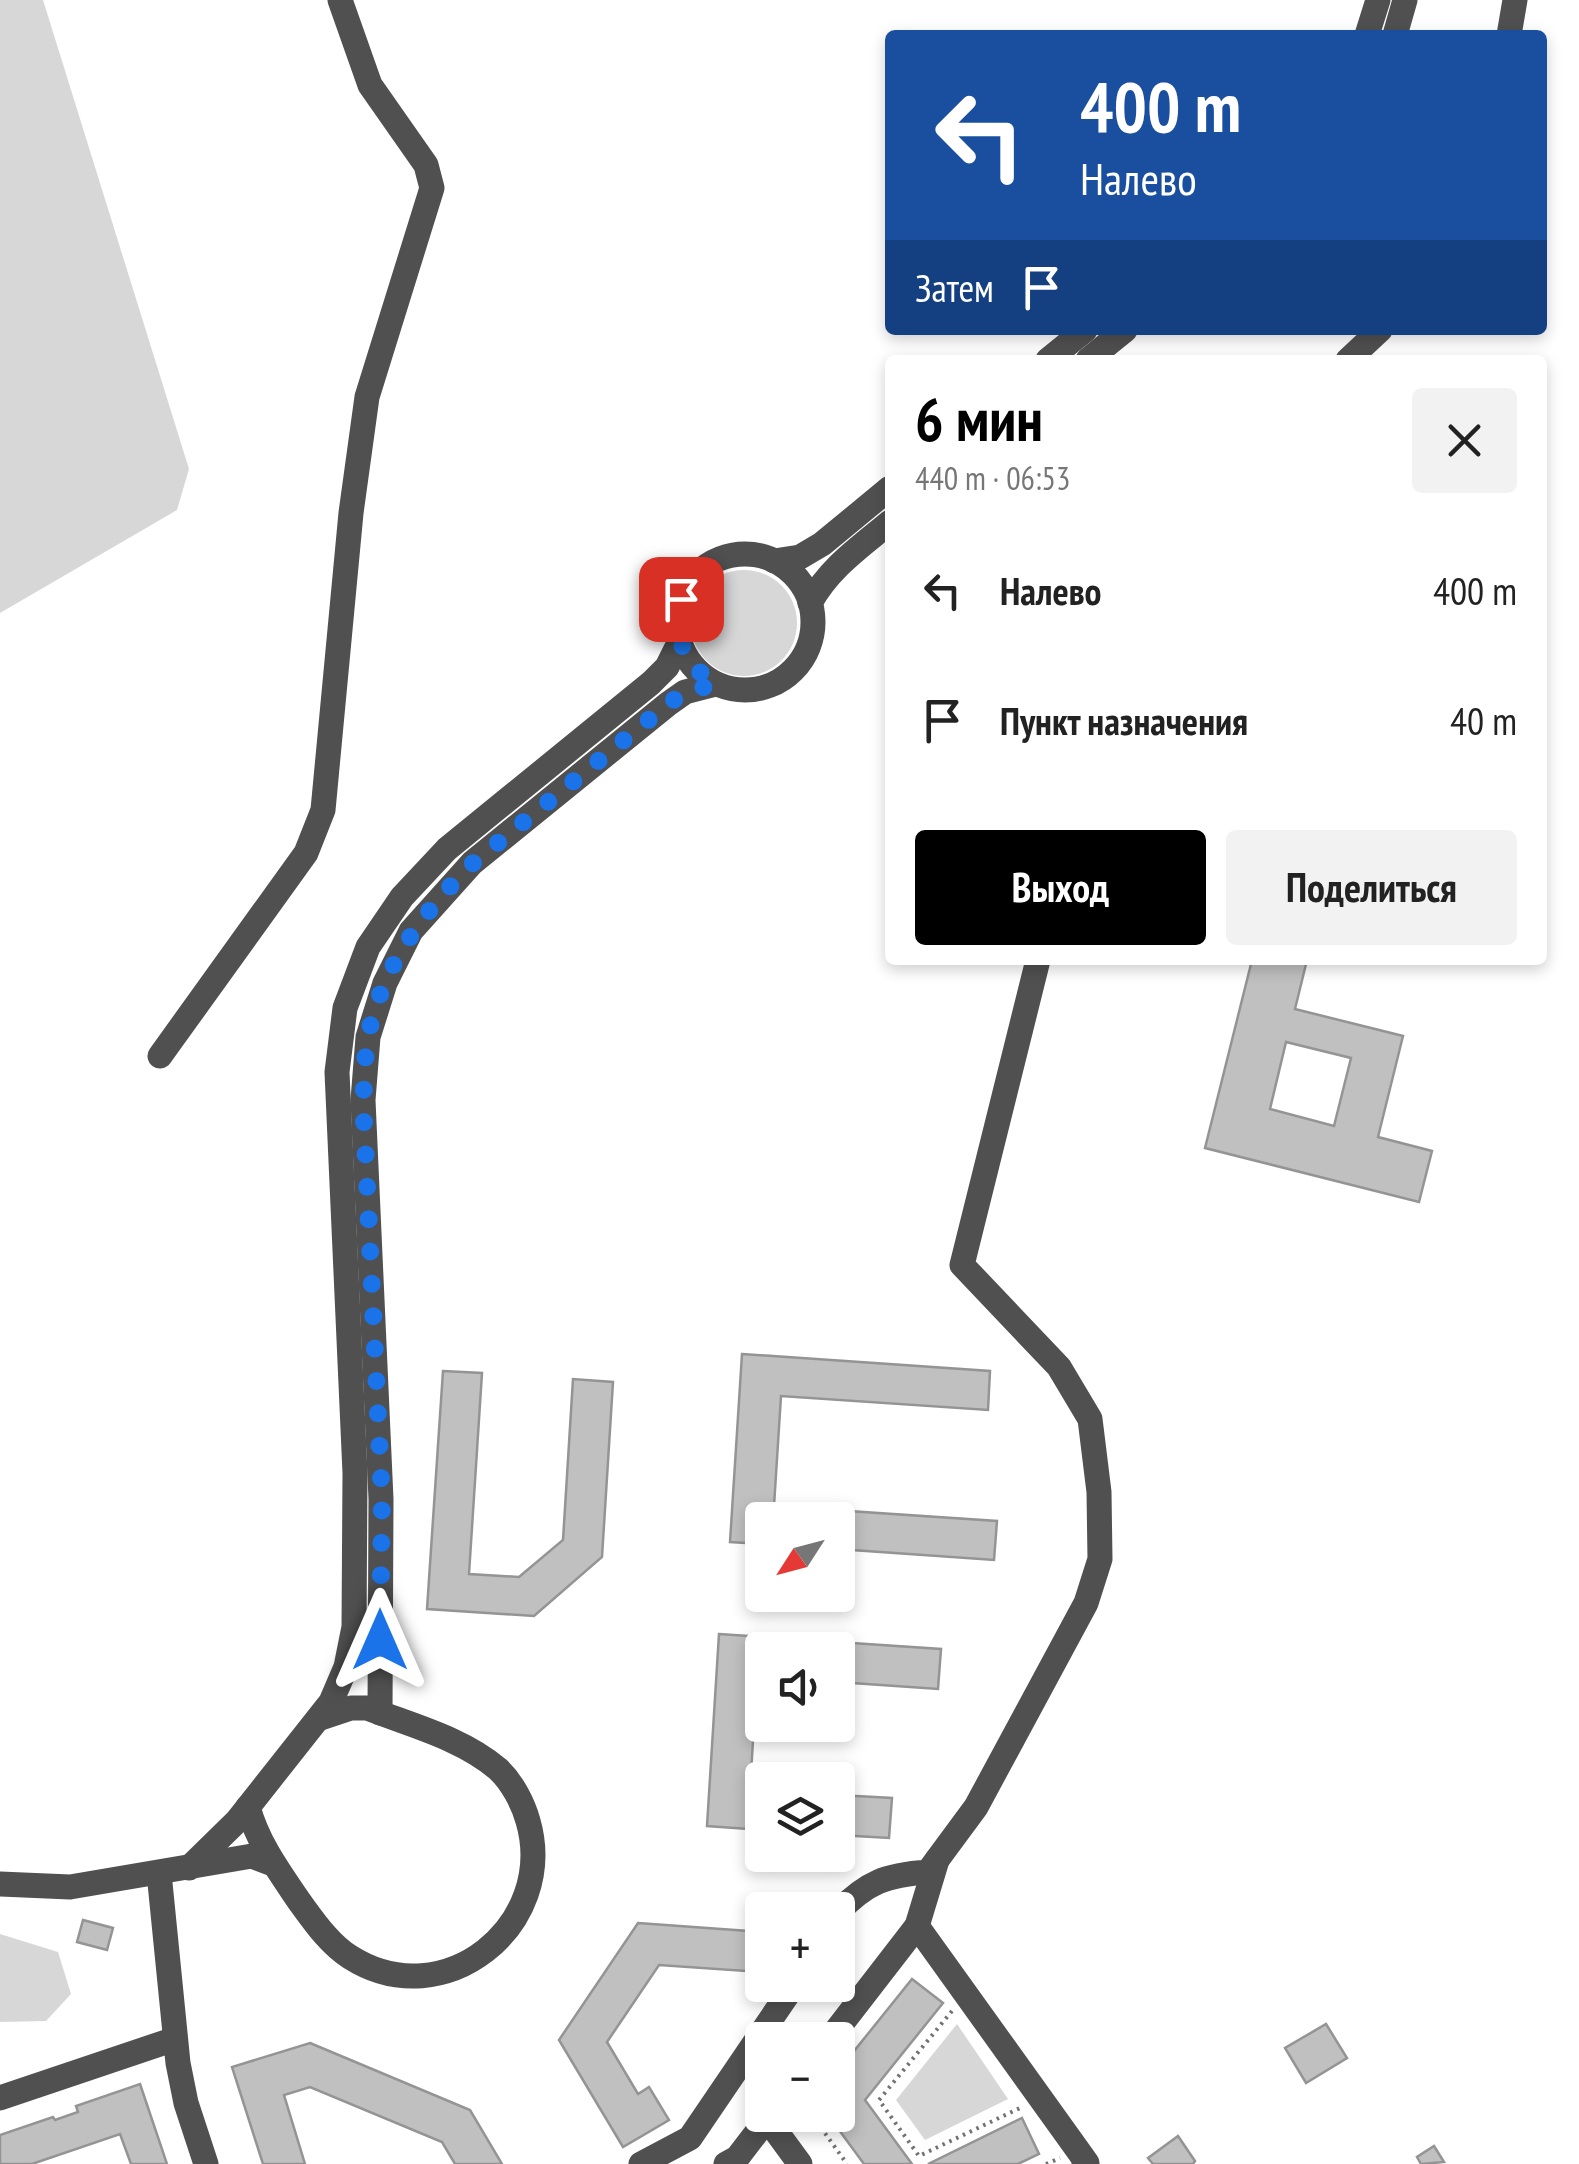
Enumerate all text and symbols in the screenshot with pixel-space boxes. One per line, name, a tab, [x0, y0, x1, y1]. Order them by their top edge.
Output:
text: 400 m	[1080, 61, 1241, 151]
icon: left	[915, 70, 1045, 200]
text: Налево	[1080, 149, 1197, 207]
icon: arrive	[1014, 260, 1069, 315]
text: Затем	[915, 263, 994, 312]
text: 6 мин	[915, 380, 1043, 458]
button: close	[1412, 388, 1517, 493]
text: 440 m · 06:53	[915, 457, 1070, 499]
pin	[639, 557, 724, 642]
icon: left	[915, 563, 970, 618]
text: Налево	[1000, 566, 1101, 615]
text: 400 m	[1433, 566, 1517, 615]
icon: arrive	[654, 572, 709, 627]
icon: arrive	[915, 693, 970, 748]
text: Пункт назначения	[1000, 696, 1248, 745]
text: 40 m	[1450, 696, 1517, 745]
button: Выход	[915, 830, 1206, 945]
button: Поделиться	[1226, 830, 1517, 945]
north arrow	[745, 1502, 855, 1612]
map controls	[745, 1502, 855, 2132]
position arrow	[328, 1588, 432, 1692]
button: sound	[745, 1632, 855, 1742]
button: layers	[745, 1762, 855, 1872]
button: +	[745, 1892, 855, 2002]
button: −	[745, 2022, 855, 2132]

